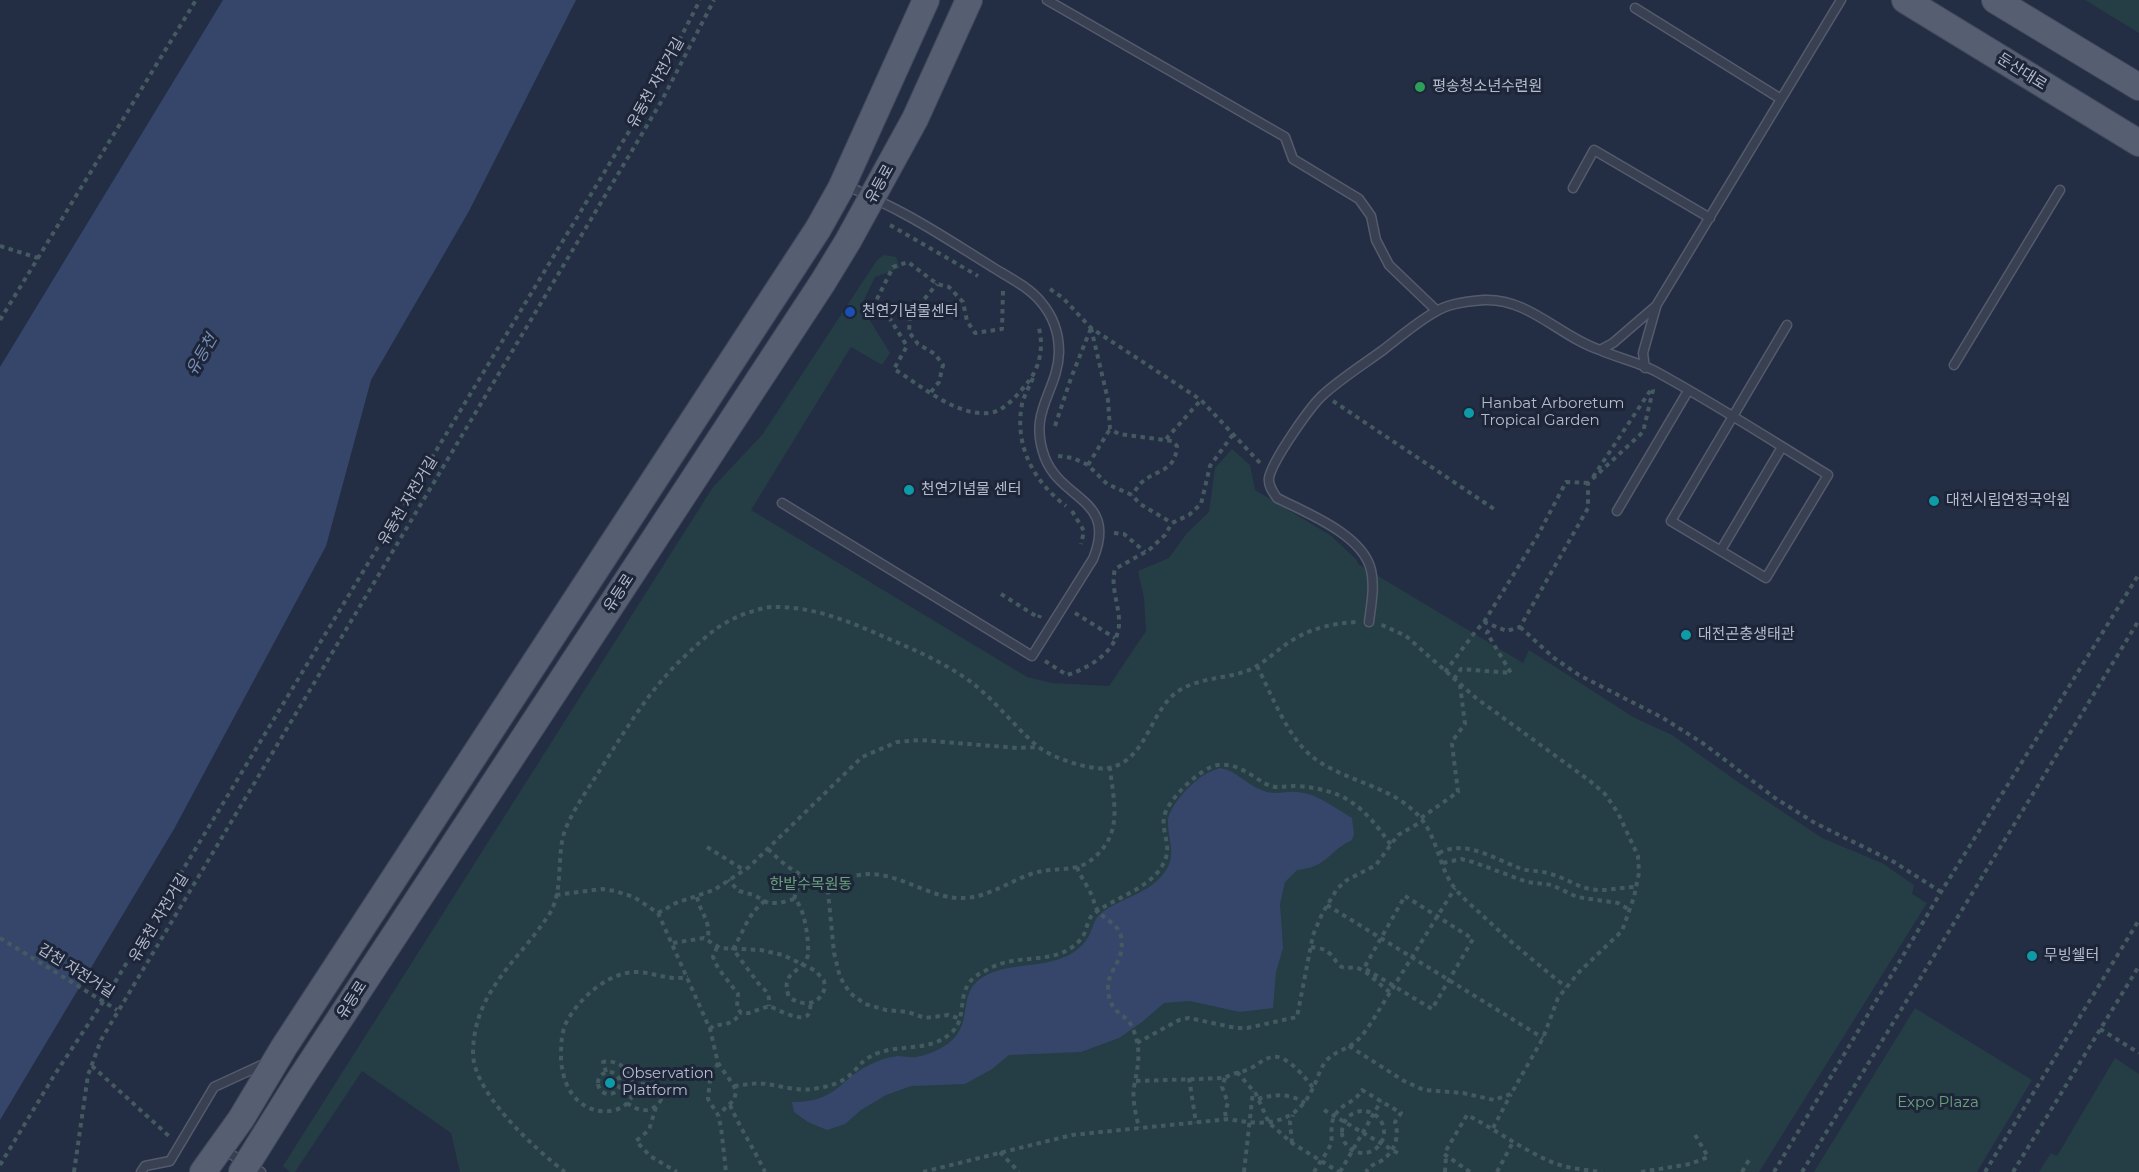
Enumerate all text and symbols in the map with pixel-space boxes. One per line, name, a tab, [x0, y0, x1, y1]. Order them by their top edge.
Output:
street label: 유동천 자전거길	[624, 35, 688, 131]
street label: 둔산대로	[1994, 50, 2050, 94]
place label: 평송청소년수련원	[1432, 78, 1542, 96]
marker: 평송청소년수련원	[1413, 80, 1427, 94]
street label: 유등로	[862, 162, 898, 206]
place label: 천연기념물센터	[862, 303, 959, 321]
marker: 천연기념물센터	[843, 305, 857, 319]
water label: 유등천	[183, 331, 221, 379]
place label: Hanbat Arboretum Tropical Garden	[1481, 395, 1624, 430]
marker: Hanbat Arboretum Tropical Garden	[1462, 406, 1476, 420]
street label: 유동천 자전거길	[374, 453, 442, 549]
place label: 천연기념물 센터	[921, 481, 1022, 499]
marker: 천연기념물 센터	[902, 483, 916, 497]
place label: 대전시립연정국악원	[1946, 492, 2070, 510]
marker: 대전시립연정국악원	[1927, 494, 1941, 508]
street label: 유등로	[600, 571, 638, 615]
place label: 대전곤충생태관	[1698, 626, 1795, 644]
marker: 대전곤충생태관	[1679, 628, 1693, 642]
street label: 유동천 자전거길	[125, 870, 193, 966]
park label: 한밭수목원동	[770, 876, 852, 894]
street label: 갑천 자전거길	[34, 940, 118, 1002]
place label: 무빙쉘터	[2044, 947, 2099, 965]
marker: 무빙쉘터	[2025, 949, 2039, 963]
street label: 유등로	[333, 978, 371, 1022]
place label: Observation Platform	[622, 1065, 714, 1100]
marker: Observation Platform	[603, 1076, 617, 1090]
park label: Expo Plaza	[1897, 1094, 1979, 1112]

